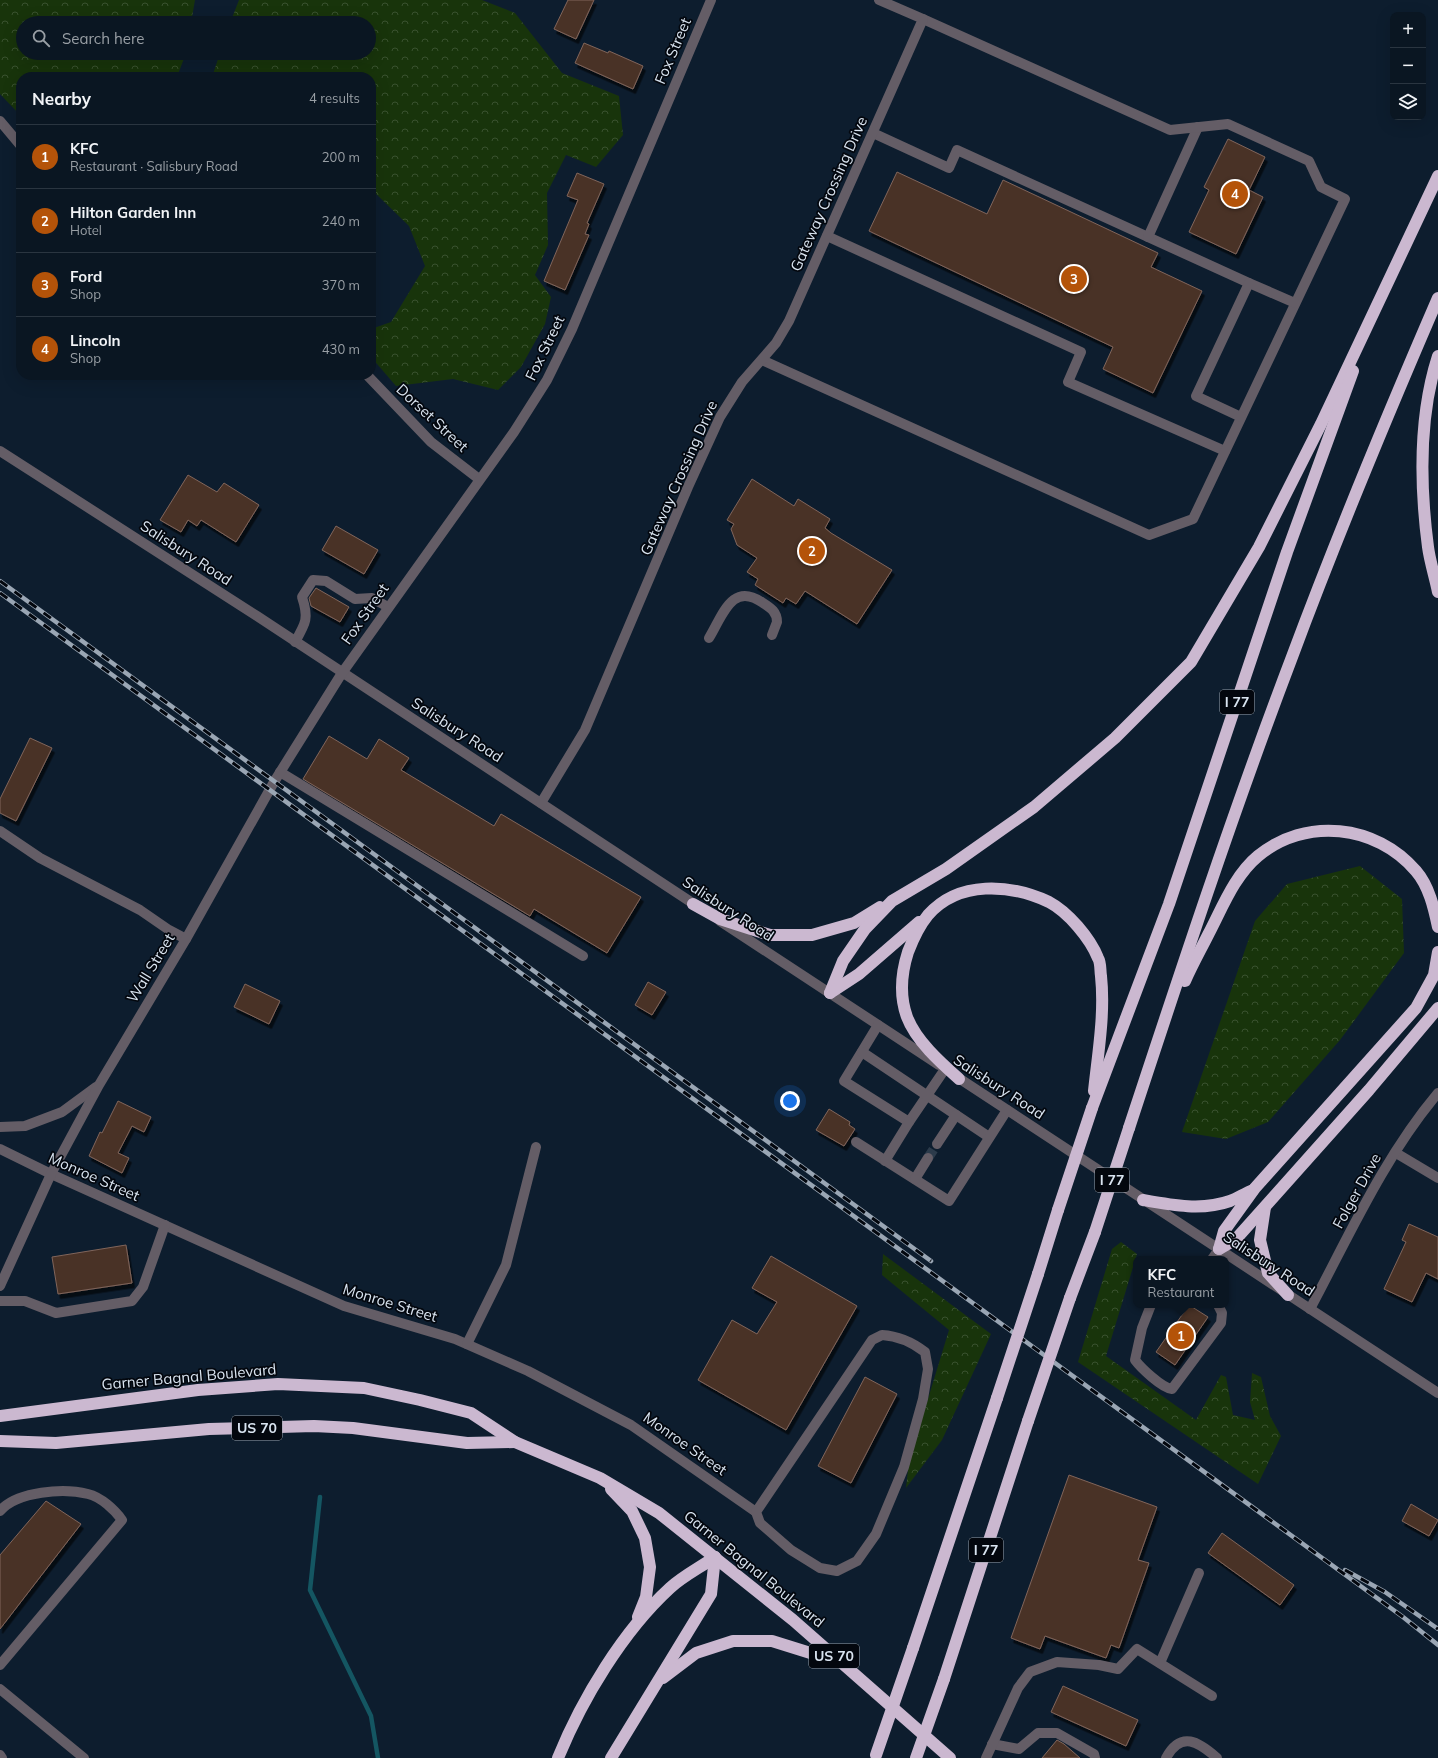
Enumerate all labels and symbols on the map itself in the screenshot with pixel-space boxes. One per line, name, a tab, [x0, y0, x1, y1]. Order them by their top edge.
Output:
street label: Fox Street	[650, 15, 695, 87]
street label: Gateway Crossing Drive	[786, 113, 871, 274]
pin: 4	[1222, 179, 1248, 209]
pin: 3	[1061, 264, 1087, 294]
street label: Fox Street	[521, 312, 568, 383]
street label: Dorset Street	[392, 380, 472, 456]
street label: Gateway Crossing Drive	[636, 397, 721, 558]
street label: Salisbury Road	[137, 516, 236, 589]
pin: 2	[799, 536, 825, 566]
street label: Fox Street	[337, 580, 392, 648]
road number: I 77	[1220, 690, 1254, 714]
street label: Salisbury Road	[408, 693, 507, 766]
street label: Salisbury Road	[679, 872, 778, 945]
street label: Wall Street	[123, 930, 179, 1006]
street label: Salisbury Road	[950, 1050, 1049, 1123]
your location	[780, 1091, 800, 1111]
street label: Monroe Street	[46, 1148, 143, 1205]
street label: Folger Drive	[1328, 1150, 1385, 1232]
road number: I 77	[1095, 1168, 1129, 1192]
street label: Salisbury Road	[1220, 1227, 1319, 1300]
street label: Monroe Street	[341, 1279, 440, 1326]
pin: 1	[1168, 1321, 1194, 1351]
street label: Garner Bagnal Boulevard	[101, 1359, 277, 1394]
street label: Monroe Street	[640, 1408, 731, 1479]
road number: US 70	[232, 1416, 282, 1440]
street label: Garner Bagnal Boulevard	[680, 1506, 828, 1631]
road number: I 77	[969, 1538, 1003, 1562]
road number: US 70	[809, 1644, 859, 1668]

